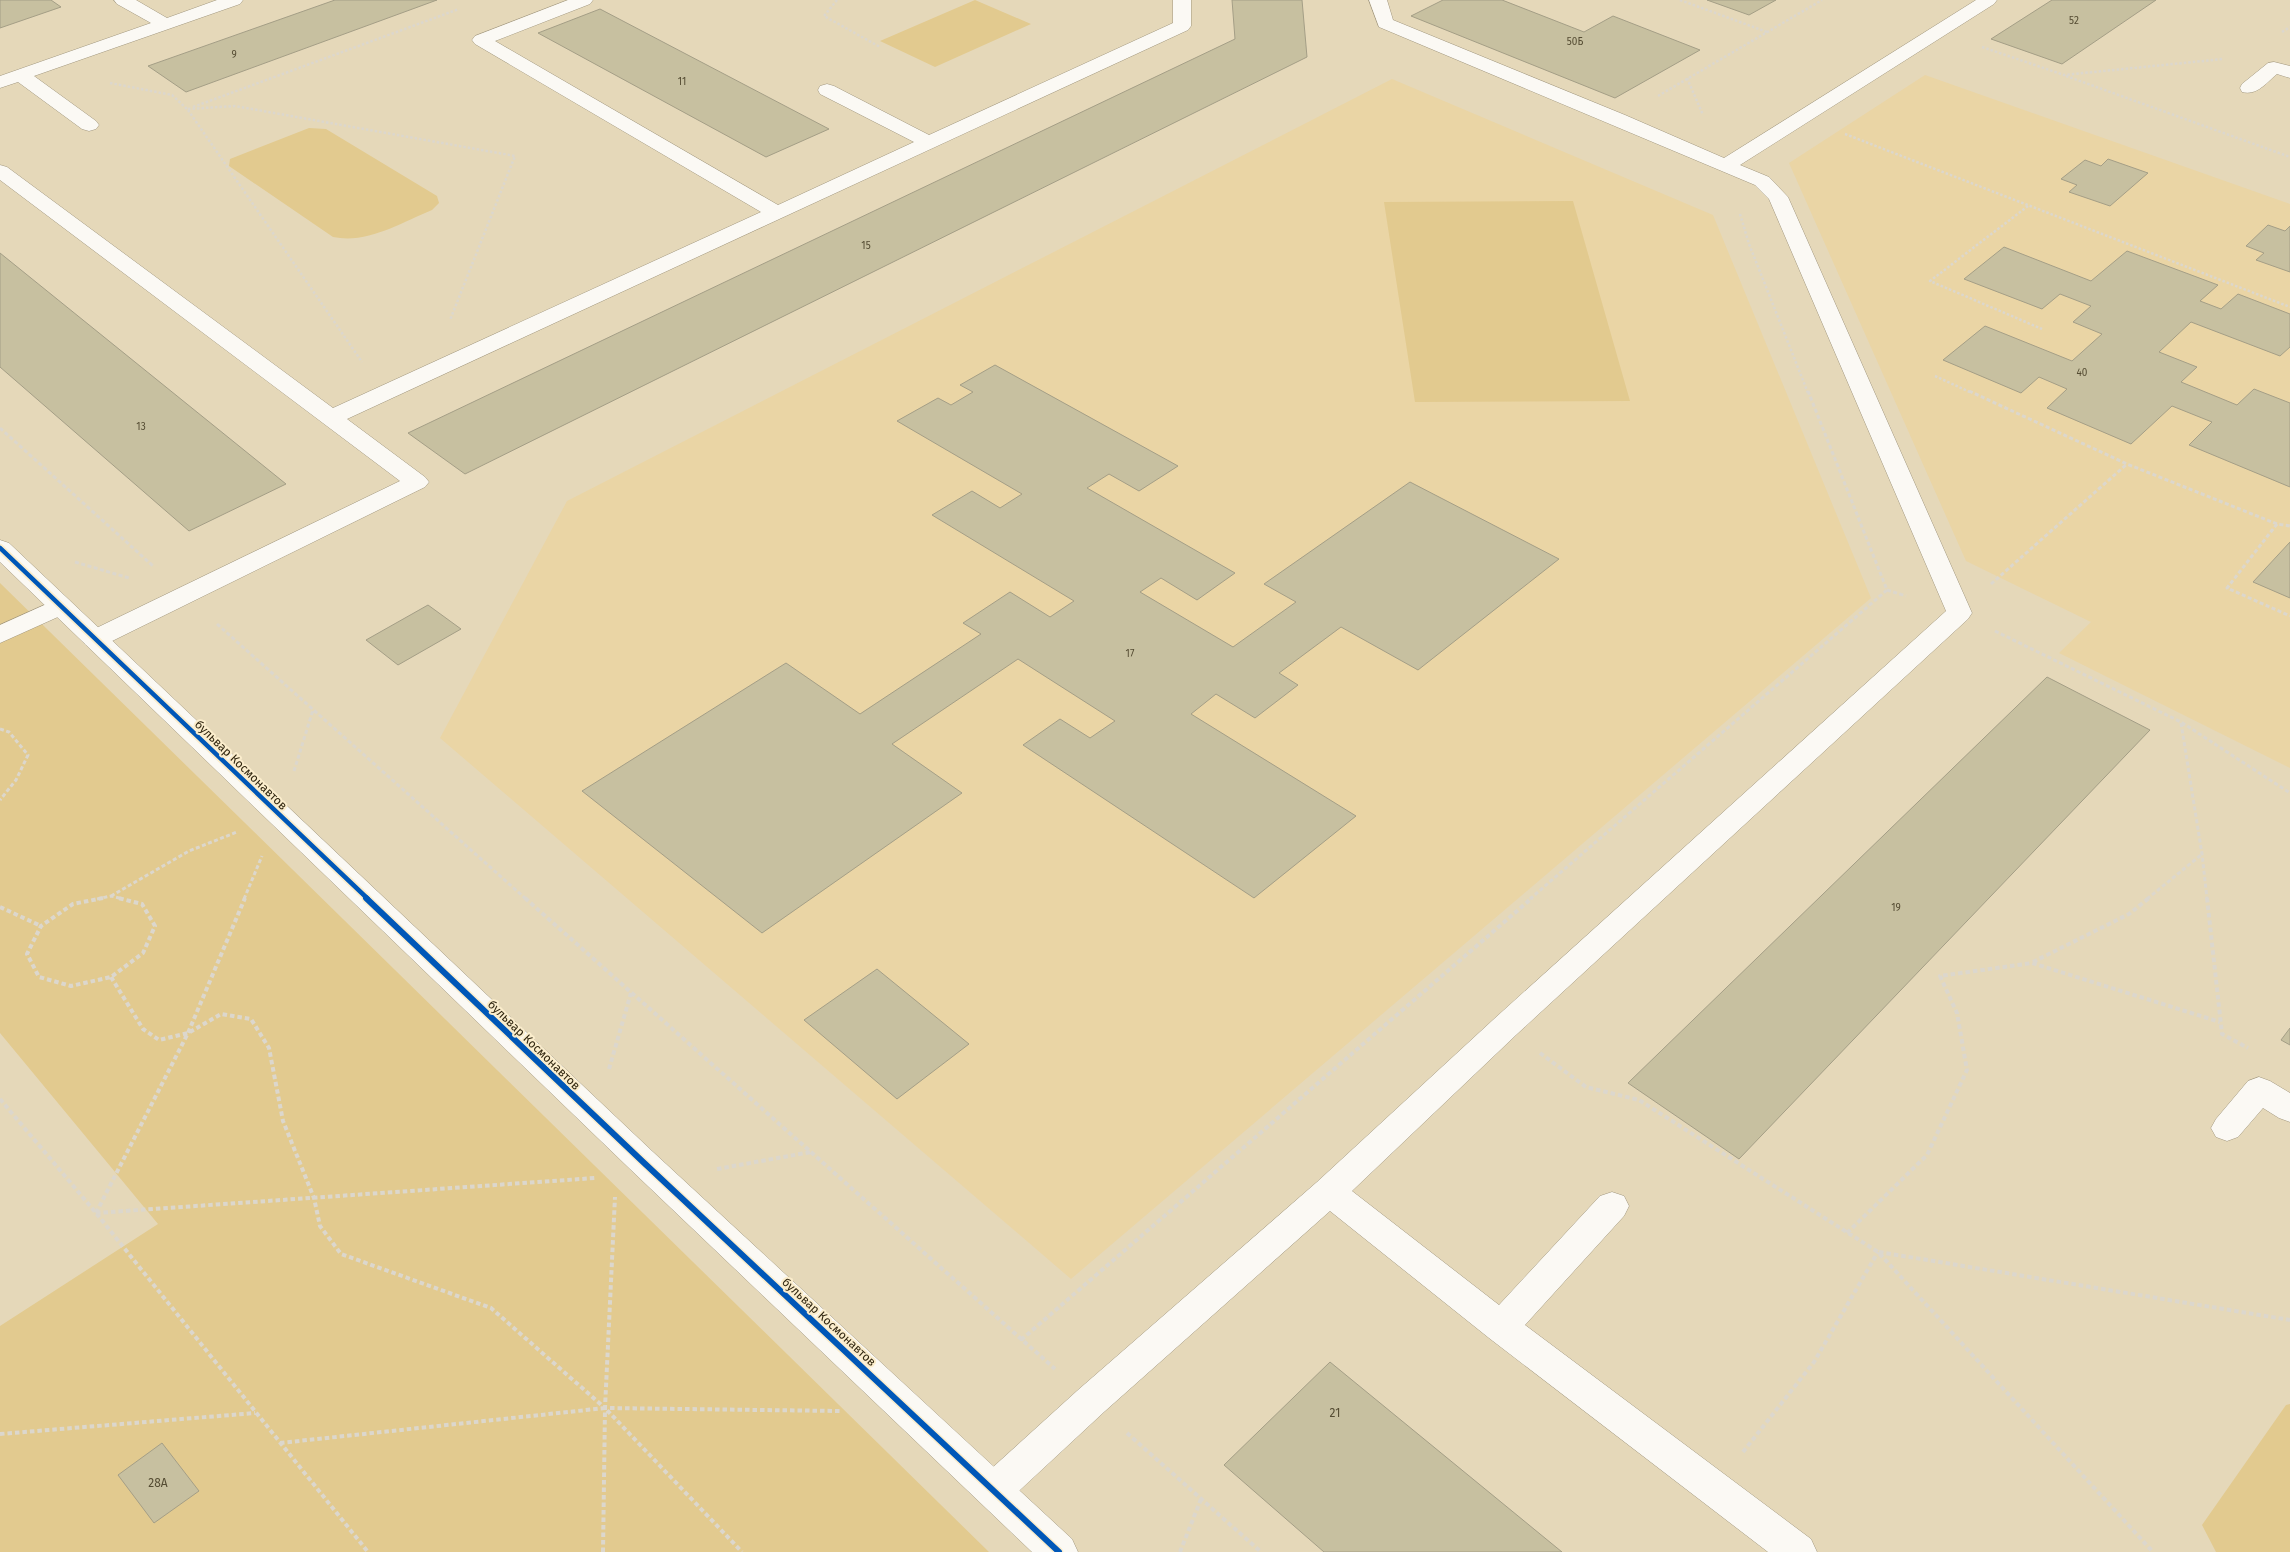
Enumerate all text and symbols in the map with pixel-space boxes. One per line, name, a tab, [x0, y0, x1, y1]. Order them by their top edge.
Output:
house number: 52	[2069, 15, 2079, 27]
house number: 50Б	[1567, 36, 1583, 48]
house number: 9	[231, 49, 237, 61]
house number: 11	[678, 76, 686, 88]
house number: 15	[861, 240, 871, 252]
house number: 40	[2077, 367, 2088, 379]
house number: 13	[136, 421, 146, 433]
house number: 17	[1126, 648, 1135, 660]
street label: бульвар Космонавтов	[192, 717, 290, 813]
house number: 19	[1891, 902, 1901, 914]
street label: бульвар Космонавтов	[485, 997, 583, 1093]
street label: бульвар Космонавтов	[779, 1275, 879, 1369]
house number: 21	[1330, 1406, 1340, 1420]
house number: 28А	[148, 1476, 168, 1490]

